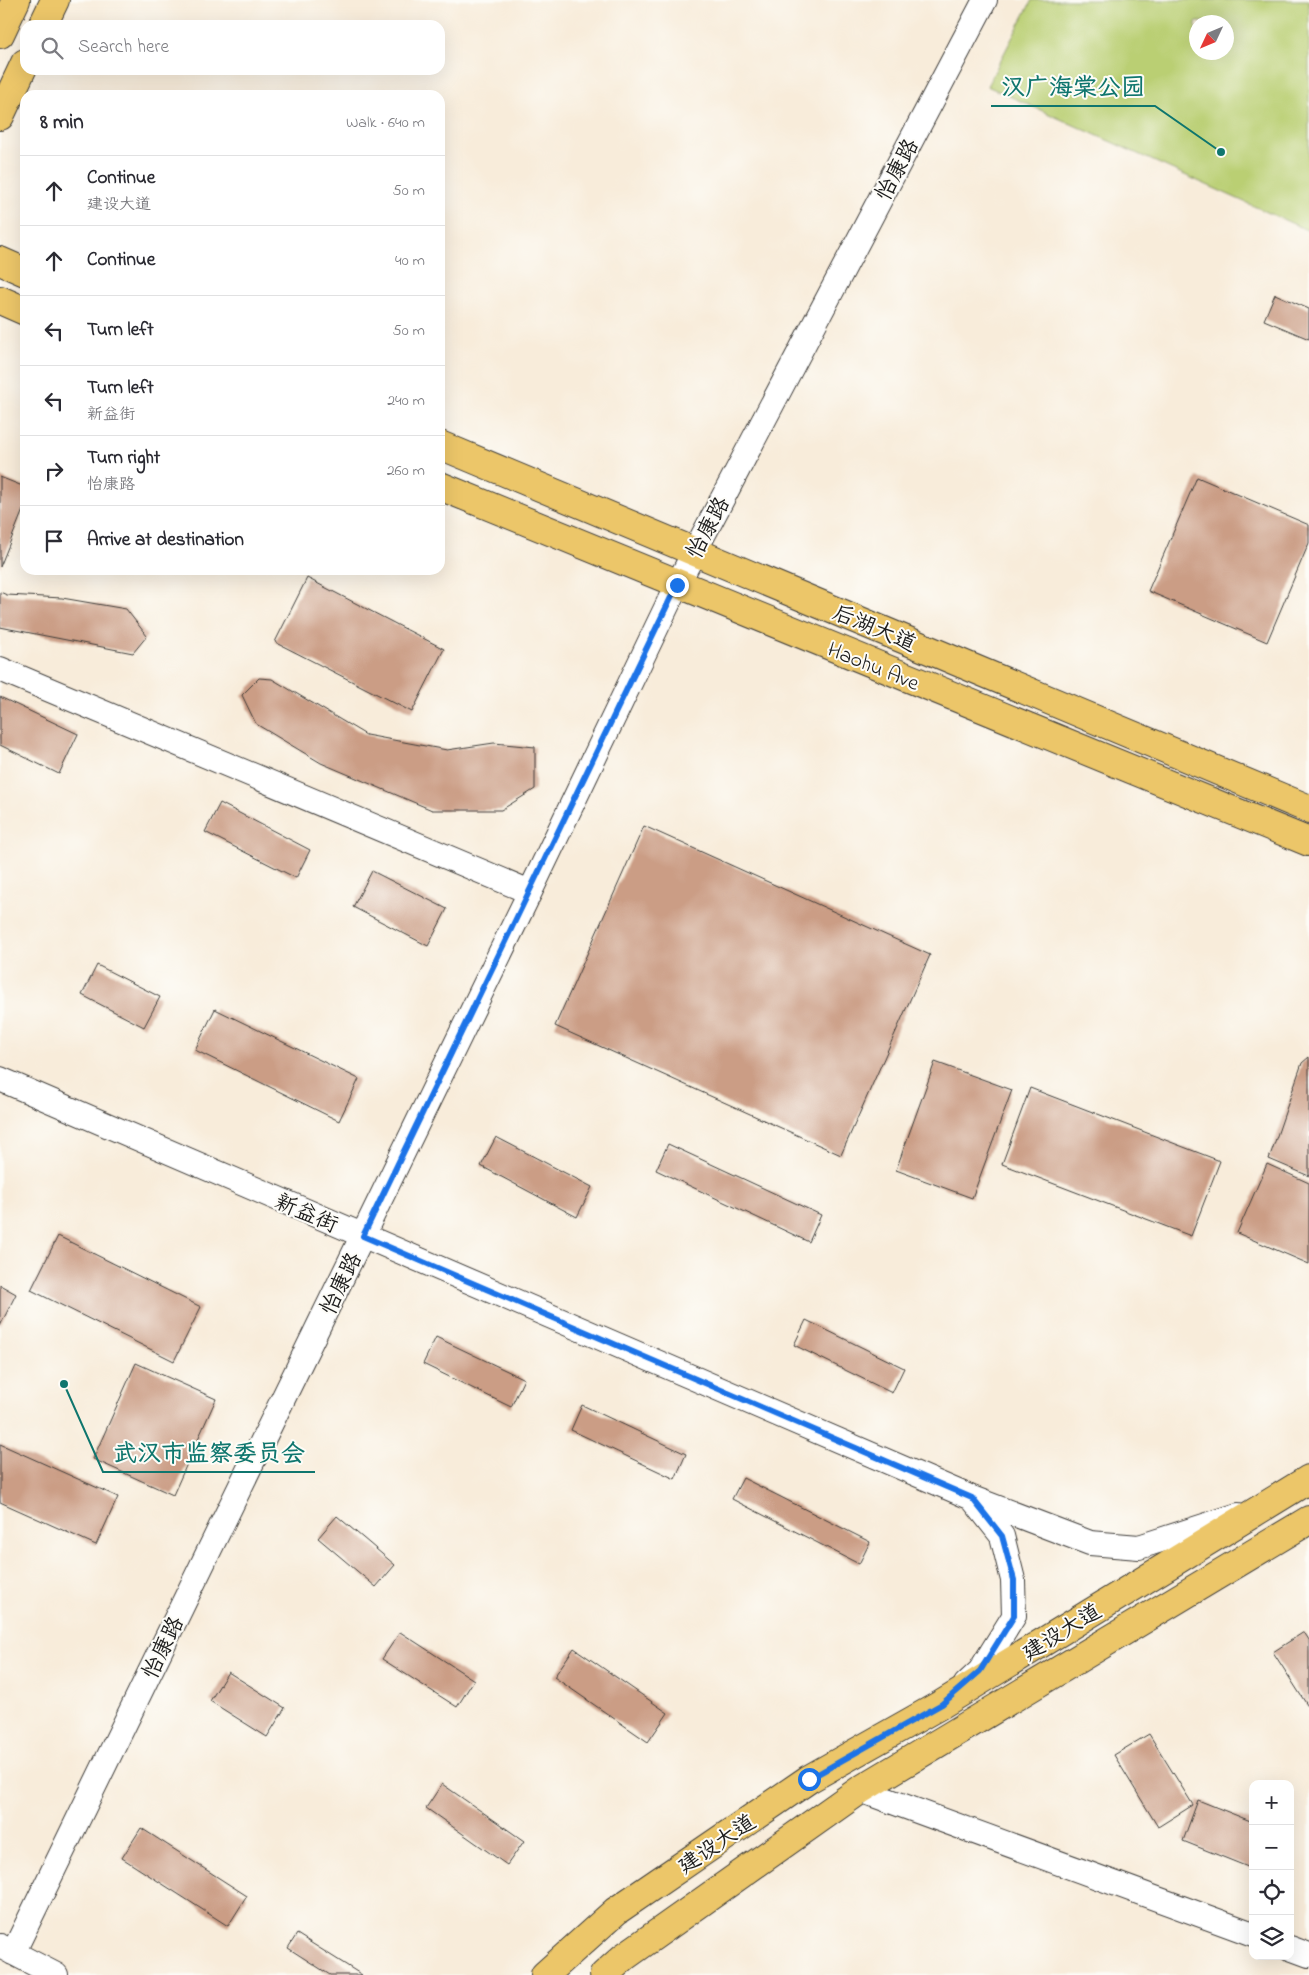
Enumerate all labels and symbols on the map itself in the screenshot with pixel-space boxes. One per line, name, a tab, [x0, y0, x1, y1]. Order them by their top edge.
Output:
north arrow	[1189, 15, 1234, 60]
callout: 汉广海棠公园	[991, 67, 1155, 106]
text: 汉广海棠公园	[1001, 72, 1145, 107]
street label: 怡康路	[869, 134, 928, 207]
street label: 怡康路	[680, 492, 739, 565]
route end	[666, 574, 689, 597]
street label: 后湖大道	[827, 598, 921, 662]
street label: Haohu Ave	[822, 635, 924, 701]
street label: 新益街	[269, 1187, 342, 1242]
street label: 怡康路	[314, 1248, 372, 1321]
callout: 武汉市监察委员会	[103, 1433, 315, 1472]
text: 武汉市监察委员会	[113, 1438, 305, 1473]
street label: 建设大道	[1017, 1597, 1108, 1670]
street label: 怡康路	[136, 1612, 194, 1685]
route start	[798, 1768, 821, 1791]
street label: 建设大道	[672, 1808, 763, 1883]

